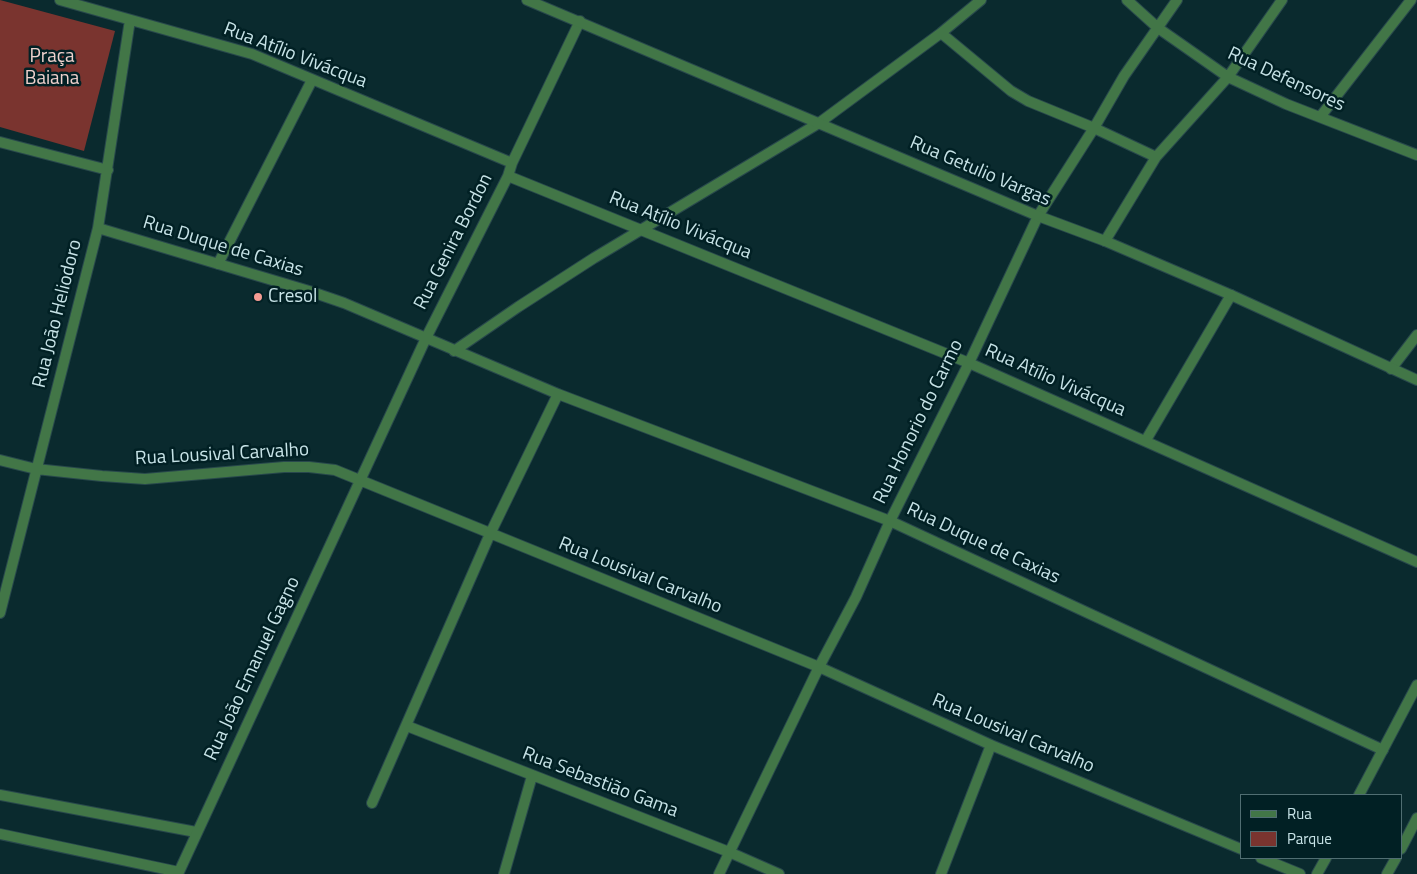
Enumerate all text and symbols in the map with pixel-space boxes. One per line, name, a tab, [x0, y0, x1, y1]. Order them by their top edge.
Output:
street label: Rua Atílio Vivácqua	[220, 18, 370, 94]
street label: Rua Defensores	[1224, 43, 1348, 117]
park label: Praça Baiana	[25, 46, 79, 90]
street label: Rua Getulio Vargas	[906, 132, 1054, 212]
street label: Rua Genira Bordon	[410, 170, 498, 314]
street label: Rua Atílio Vivácqua	[605, 187, 755, 265]
street label: Rua Duque de Caxias	[140, 212, 306, 282]
street label: Rua João Heliodoro	[29, 237, 87, 391]
place label: Cresol	[268, 286, 317, 308]
marker: Cresol	[252, 291, 264, 303]
street label: Rua Honorio do Carmo	[869, 336, 969, 508]
street label: Rua Atílio Vivácqua	[981, 340, 1129, 422]
street label: Rua Lousival Carvalho	[134, 439, 310, 471]
street label: Rua Duque de Caxias	[903, 499, 1063, 589]
street label: Rua Lousival Carvalho	[555, 533, 725, 619]
street label: Rua João Emanuel Gagno	[200, 573, 306, 765]
street label: Rua Lousival Carvalho	[928, 689, 1098, 779]
street label: Rua Sebastião Gama	[519, 743, 681, 823]
legend	[1240, 794, 1402, 859]
text: Rua	[1287, 802, 1312, 825]
text: Parque	[1287, 827, 1332, 850]

